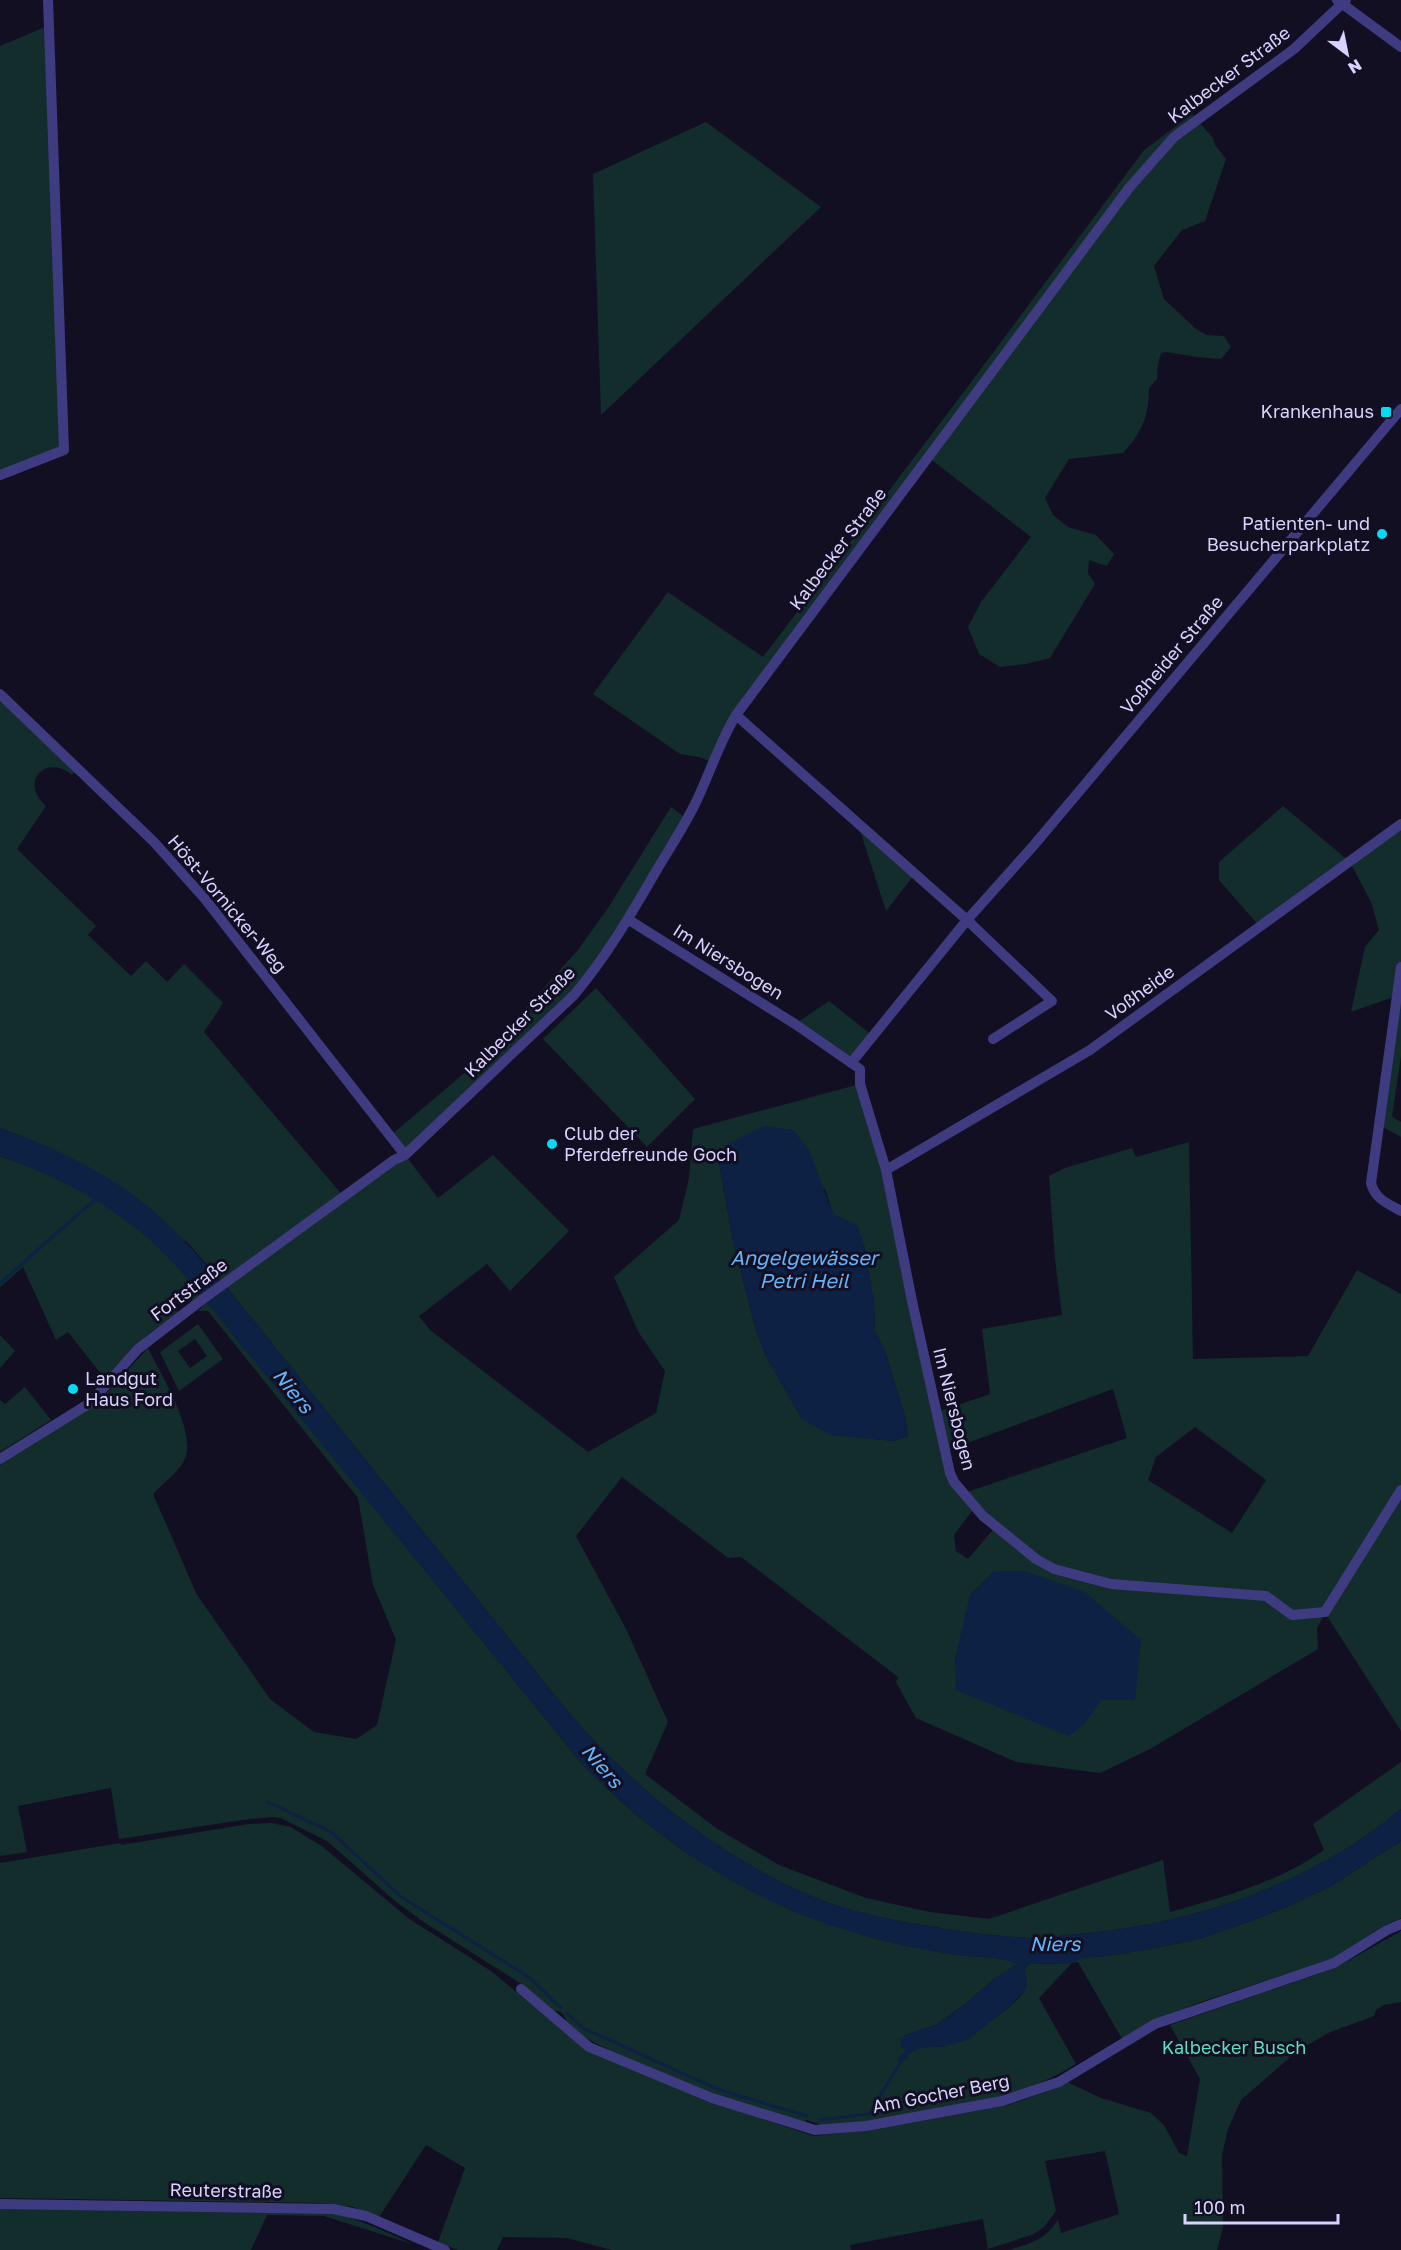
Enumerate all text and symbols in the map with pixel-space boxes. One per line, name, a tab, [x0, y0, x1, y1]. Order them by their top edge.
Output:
street label: Kalbecker Straße	[1163, 21, 1294, 127]
north arrow	[1317, 24, 1377, 84]
text: N	[1344, 55, 1365, 78]
place label: Krankenhaus	[1261, 400, 1374, 422]
marker: Krankenhaus	[1379, 405, 1393, 419]
street label: Kalbecker Straße	[784, 483, 890, 614]
place label: Patienten- und Besucherparkplatz	[1207, 512, 1370, 555]
marker: Patienten- und Besucherparkplatz	[1375, 527, 1389, 541]
street label: Voßheider Straße	[1115, 591, 1227, 718]
street label: Höst-Vornicker-Weg	[164, 830, 292, 977]
street label: Im Niersbogen	[669, 918, 788, 1004]
street label: Voßheide	[1101, 960, 1178, 1025]
street label: Kalbecker Straße	[459, 961, 579, 1081]
place label: Club der Pferdefreunde Goch	[564, 1122, 737, 1165]
marker: Club der Pferdefreunde Goch	[545, 1137, 559, 1151]
water label: Angelgewässer Petri Heil	[730, 1245, 881, 1292]
street label: Fortstraße	[146, 1253, 231, 1325]
street label: Im Niersbogen	[929, 1345, 981, 1473]
water label: Niers	[269, 1363, 320, 1419]
place label: Landgut Haus Ford	[85, 1367, 173, 1410]
marker: Landgut Haus Ford	[66, 1382, 80, 1396]
water label: Niers	[577, 1738, 629, 1793]
water label: Niers	[1030, 1931, 1082, 1955]
park label: Kalbecker Busch	[1162, 2036, 1306, 2058]
street label: Am Gocher Berg	[870, 2069, 1011, 2117]
street label: Reuterstraße	[169, 2178, 283, 2202]
scale bar	[1185, 2187, 1338, 2225]
text: 100 m	[1194, 2196, 1245, 2218]

